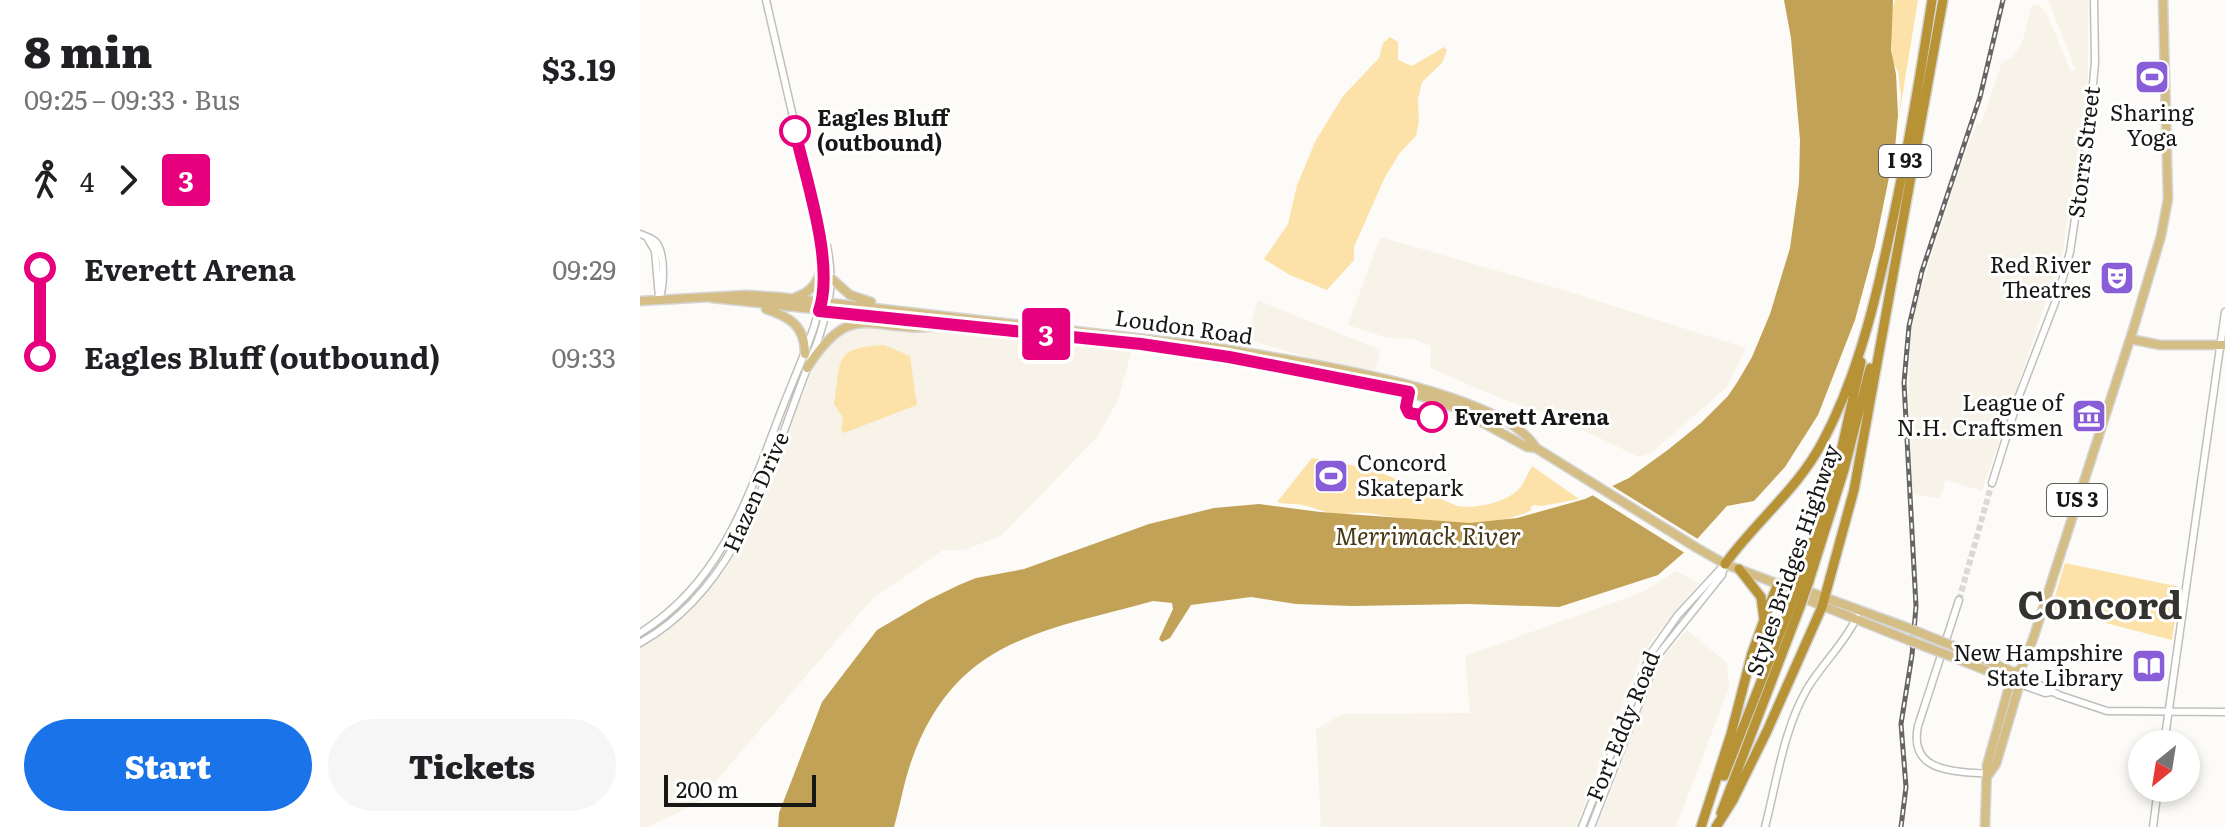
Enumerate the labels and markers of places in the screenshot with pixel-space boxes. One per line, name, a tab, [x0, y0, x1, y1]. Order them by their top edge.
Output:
sports icon: Sharing Yoga	[2133, 58, 2171, 96]
place label: Sharing Yoga	[2110, 95, 2195, 153]
place label: Eagles Bluff (outbound)	[817, 100, 951, 158]
marker: Eagles Bluff (outbound)	[780, 116, 810, 146]
place label: Red River Theatres	[1990, 247, 2092, 305]
theatre icon: Red River Theatres	[2098, 259, 2136, 297]
place label: League of N.H. Craftsmen	[1897, 385, 2064, 443]
museum icon: League of N.H. Craftsmen	[2070, 397, 2108, 435]
place label: Everett Arena	[1454, 399, 1609, 432]
marker: Everett Arena	[1417, 402, 1447, 432]
place label: Concord Skatepark	[1357, 445, 1464, 503]
sports icon: Concord Skatepark	[1312, 457, 1350, 495]
place label: New Hampshire State Library	[1953, 635, 2123, 693]
library icon: New Hampshire State Library	[2130, 647, 2168, 685]

